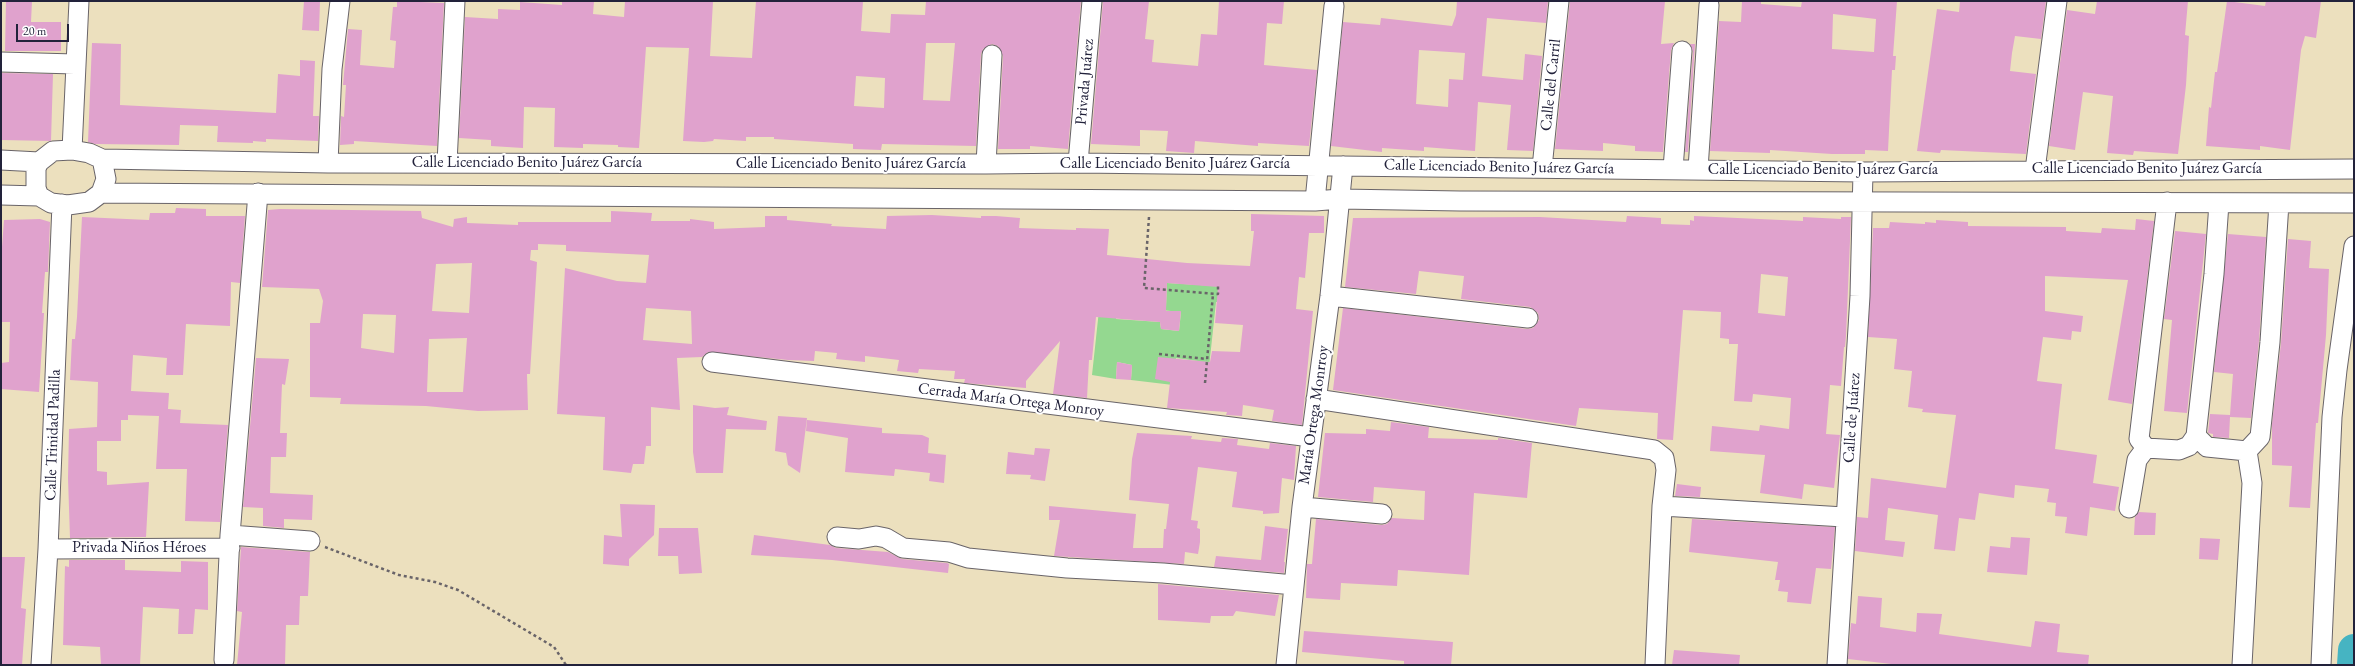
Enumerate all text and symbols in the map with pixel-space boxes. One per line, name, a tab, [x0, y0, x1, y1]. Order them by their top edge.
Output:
scale bar	[18, 16, 71, 42]
text: 20 m	[23, 23, 46, 39]
street label: Privada Juárez	[1072, 38, 1098, 126]
street label: Calle del Carril	[1537, 38, 1565, 132]
street label: Calle Licenciado Benito Juárez García	[412, 153, 642, 173]
street label: Calle Licenciado Benito Juárez García	[736, 154, 966, 174]
street label: Calle Licenciado Benito Juárez García	[1060, 154, 1290, 174]
street label: Calle Licenciado Benito Juárez García	[1384, 155, 1614, 179]
street label: Calle Licenciado Benito Juárez García	[2032, 159, 2262, 179]
street label: Calle Licenciado Benito Juárez García	[1708, 160, 1938, 180]
street label: María Ortega Monrroy	[1295, 344, 1333, 486]
street label: Calle Trinidad Padilla	[41, 369, 65, 501]
street label: Calle de Juárez	[1839, 372, 1865, 464]
street label: Cerrada María Ortega Monroy	[917, 379, 1105, 421]
street label: Privada Niños Héroes	[72, 538, 206, 558]

